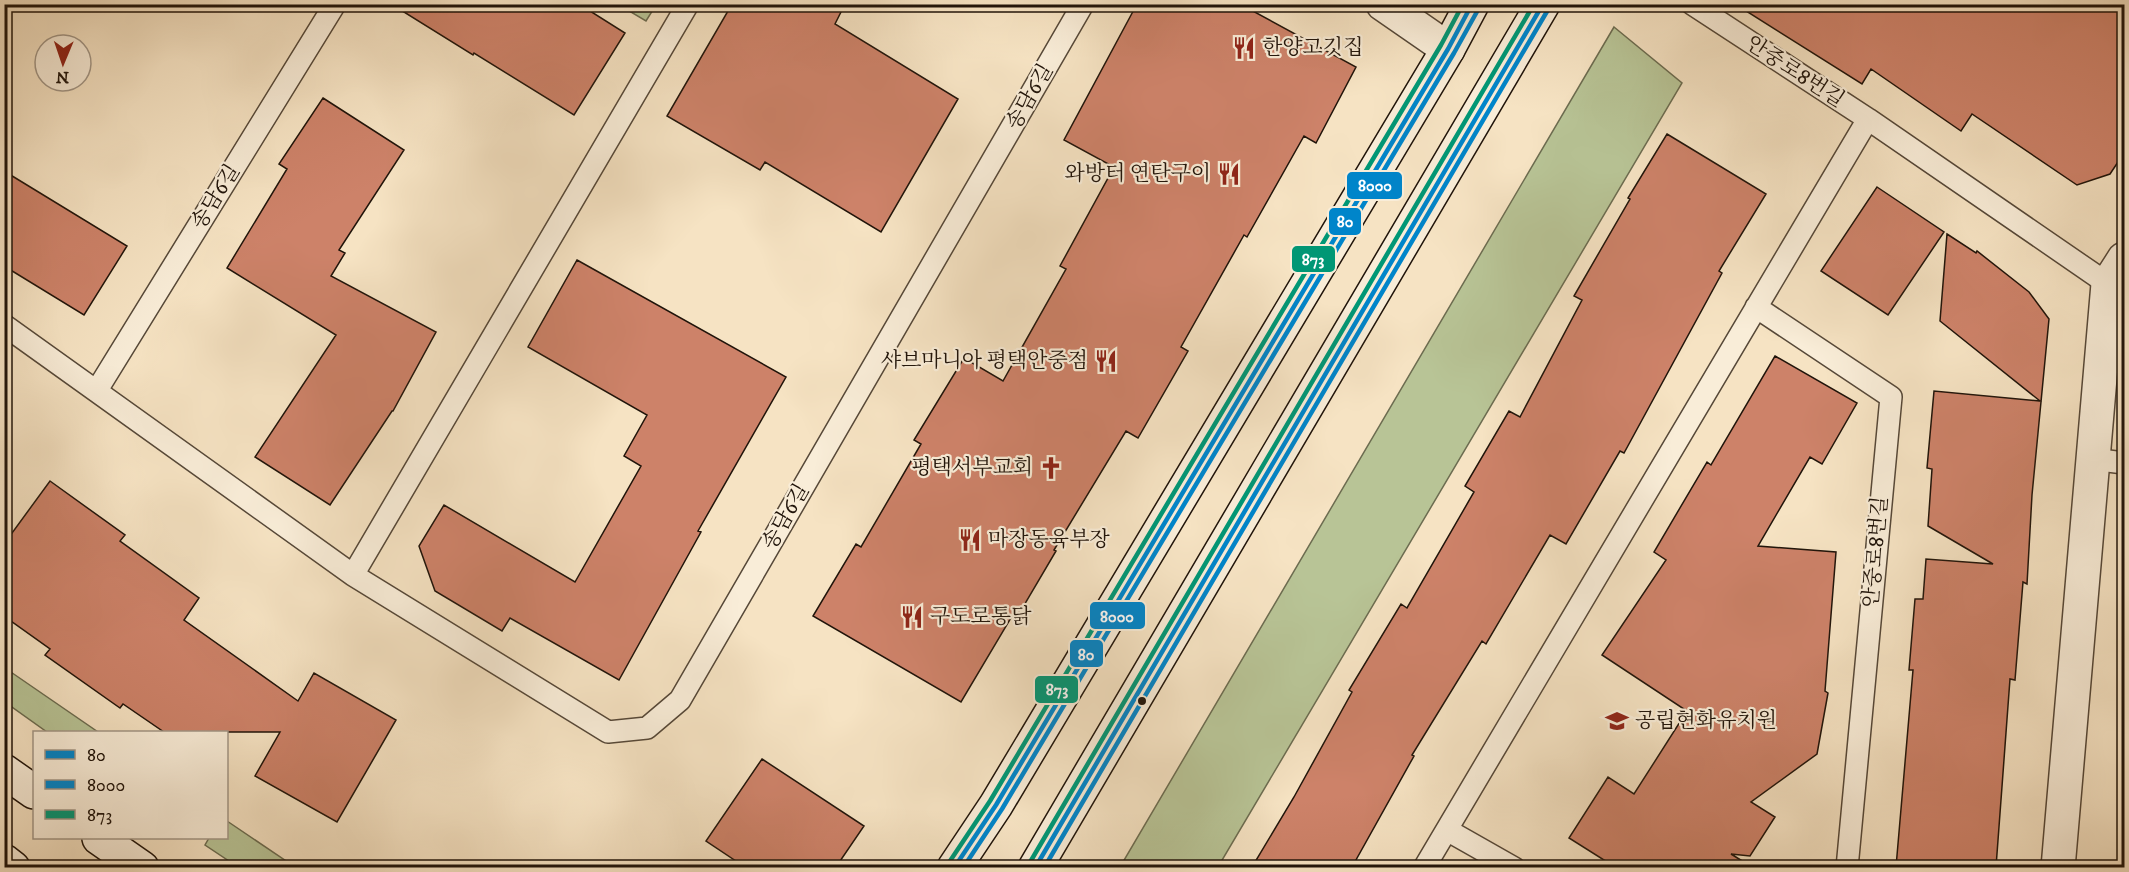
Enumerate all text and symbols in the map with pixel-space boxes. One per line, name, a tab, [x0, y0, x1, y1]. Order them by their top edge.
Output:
street label: 안중로8번길	[1741, 31, 1849, 113]
north arrow	[33, 33, 93, 93]
restaurant icon: 한양고깃집	[1231, 35, 1257, 61]
place label: 한양고깃집	[1262, 35, 1363, 61]
street label: 송담6길	[1001, 59, 1059, 135]
text: N	[56, 67, 69, 87]
street label: 송담6길	[186, 160, 246, 234]
place label: 와방터 연탄구이	[1064, 161, 1211, 187]
restaurant icon: 와방터 연탄구이	[1216, 161, 1242, 187]
line badge: 8000	[1346, 171, 1403, 200]
text: 8000	[1358, 176, 1392, 196]
line badge: 80	[1328, 207, 1362, 236]
text: 80	[1337, 212, 1354, 232]
line badge: 873	[1291, 245, 1336, 273]
text: 873	[1302, 250, 1324, 270]
place label: 샤브마니아 평택안중점	[881, 348, 1088, 374]
restaurant icon: 샤브마니아 평택안중점	[1093, 348, 1119, 374]
place label: 평택서부교회	[911, 455, 1033, 481]
church icon: 평택서부교회	[1038, 455, 1064, 481]
street label: 송담6길	[757, 479, 815, 555]
street label: 안중로8번길	[1858, 495, 1894, 609]
restaurant icon: 마장동육부장	[957, 527, 983, 553]
place label: 마장동육부장	[988, 527, 1110, 553]
line badge: 8000	[1089, 601, 1146, 630]
restaurant icon: 구도로통닭	[899, 604, 925, 630]
place label: 구도로통닭	[930, 604, 1032, 630]
text: 8000	[1100, 607, 1134, 627]
line badge: 80	[1069, 639, 1104, 668]
text: 80	[1078, 645, 1095, 665]
line badge: 873	[1034, 675, 1079, 704]
text: 873	[1046, 680, 1068, 700]
unlabelled marker	[1136, 695, 1148, 707]
school or university icon: 공립현화유치원	[1604, 708, 1630, 734]
place label: 공립현화유치원	[1635, 708, 1777, 734]
legend	[33, 731, 228, 839]
text: 80	[87, 745, 106, 767]
text: 8000	[87, 775, 125, 797]
text: 873	[87, 805, 112, 827]

